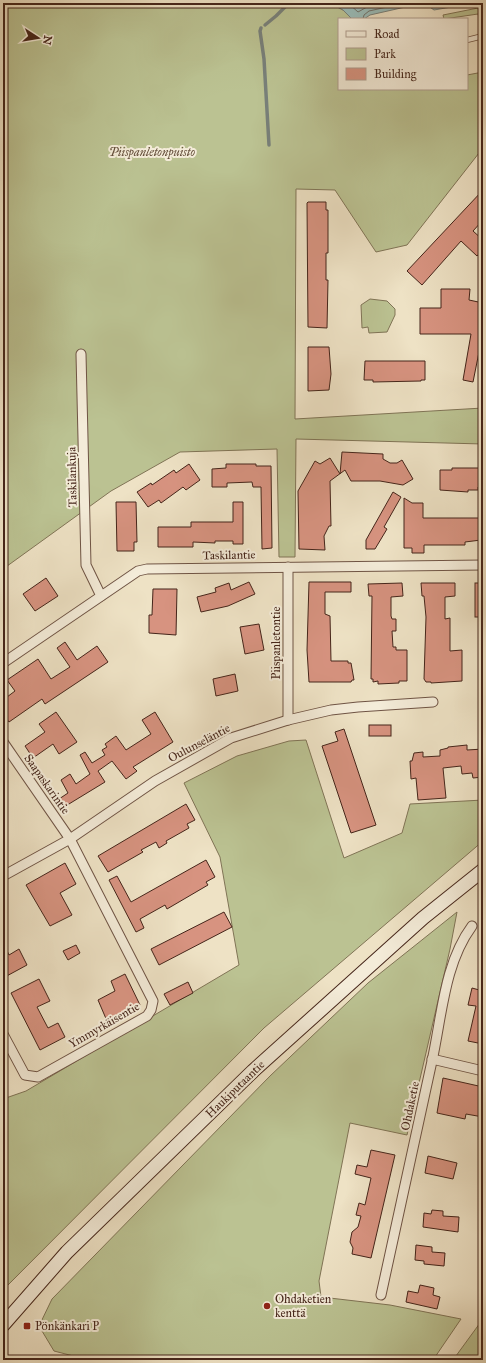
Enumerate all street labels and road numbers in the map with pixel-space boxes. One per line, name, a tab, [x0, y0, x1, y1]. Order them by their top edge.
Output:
street label: Taskilankuja	[64, 446, 80, 507]
street label: Taskilantie	[202, 548, 256, 562]
street label: Piispanletontie	[269, 607, 283, 679]
street label: Oulunseläntie	[166, 721, 232, 765]
street label: Saapaskarintie	[21, 751, 73, 817]
street label: Ymmyrkäisentie	[66, 999, 142, 1051]
street label: Haukiputaantie	[203, 1057, 267, 1121]
street label: Ohdaketie	[398, 1080, 422, 1132]

